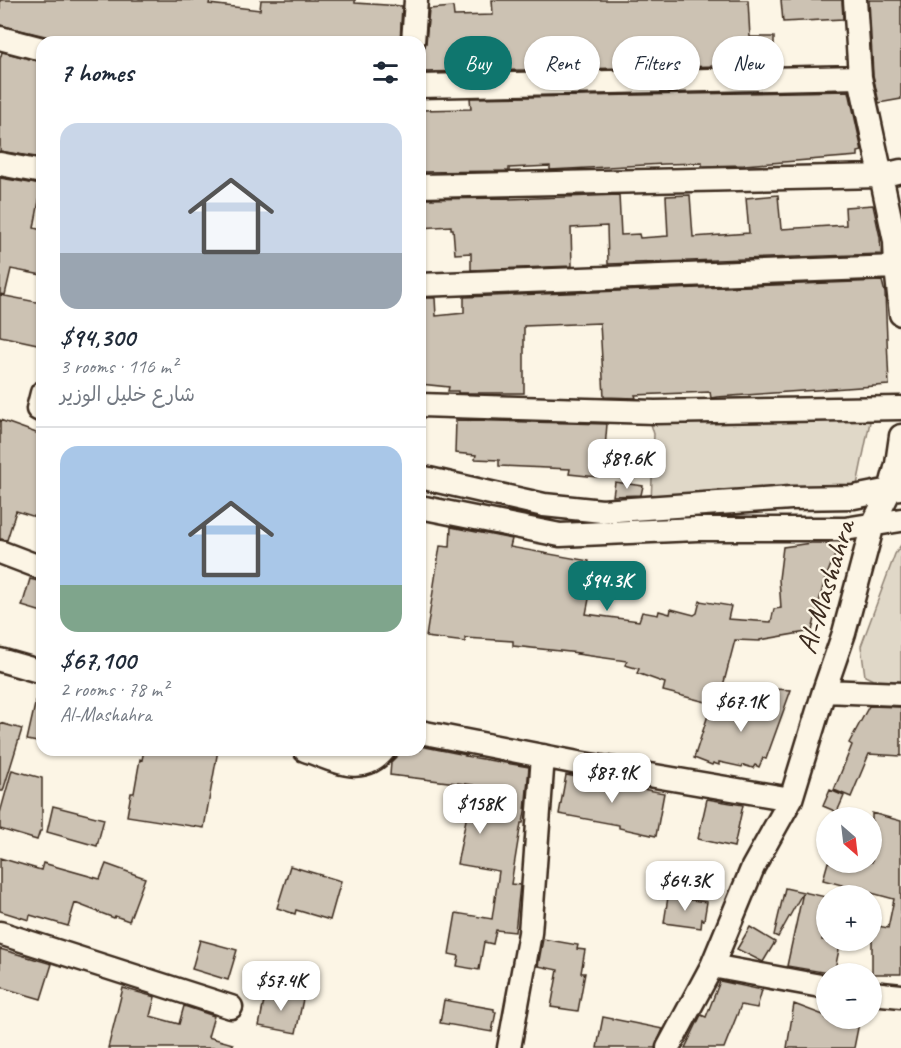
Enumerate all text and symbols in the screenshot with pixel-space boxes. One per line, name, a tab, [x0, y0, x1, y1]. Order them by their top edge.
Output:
chip: Buy	[444, 36, 512, 90]
chip: Rent	[524, 36, 600, 90]
chip: Filters	[612, 36, 700, 90]
chip: New	[712, 36, 784, 90]
text: 7 homes	[60, 56, 133, 89]
icon: filters	[369, 56, 402, 89]
icon: home	[177, 162, 285, 270]
text: $94,300	[60, 321, 135, 354]
text: 3 rooms · 116 m²	[60, 354, 177, 379]
text: شارع خليل الوزير	[60, 382, 195, 407]
pin: $89.6K	[578, 439, 676, 490]
text: $89.6K	[602, 446, 652, 471]
icon: home	[177, 485, 285, 593]
street label: Al-Mashahra	[787, 513, 864, 658]
pin: $94.3K	[558, 561, 656, 612]
text: $94.3K	[582, 568, 632, 593]
text: $67,100	[60, 644, 136, 677]
text: 2 rooms · 78 m²	[60, 677, 168, 702]
pin: $67.1K	[692, 682, 790, 733]
text: $67.1K	[716, 689, 766, 714]
text: Al-Mashahra	[60, 702, 151, 727]
pin: $87.9K	[563, 753, 661, 804]
text: $87.9K	[587, 760, 637, 785]
pin: $158K	[438, 784, 522, 835]
text: $158K	[457, 791, 503, 816]
north arrow	[816, 807, 882, 873]
map controls	[816, 807, 882, 1029]
pin: $64.3K	[636, 861, 734, 912]
text: $64.3K	[660, 868, 710, 893]
button: +	[816, 885, 882, 951]
pin: $57.4K	[232, 961, 330, 1012]
button: −	[816, 963, 882, 1029]
text: $57.4K	[256, 968, 306, 993]

